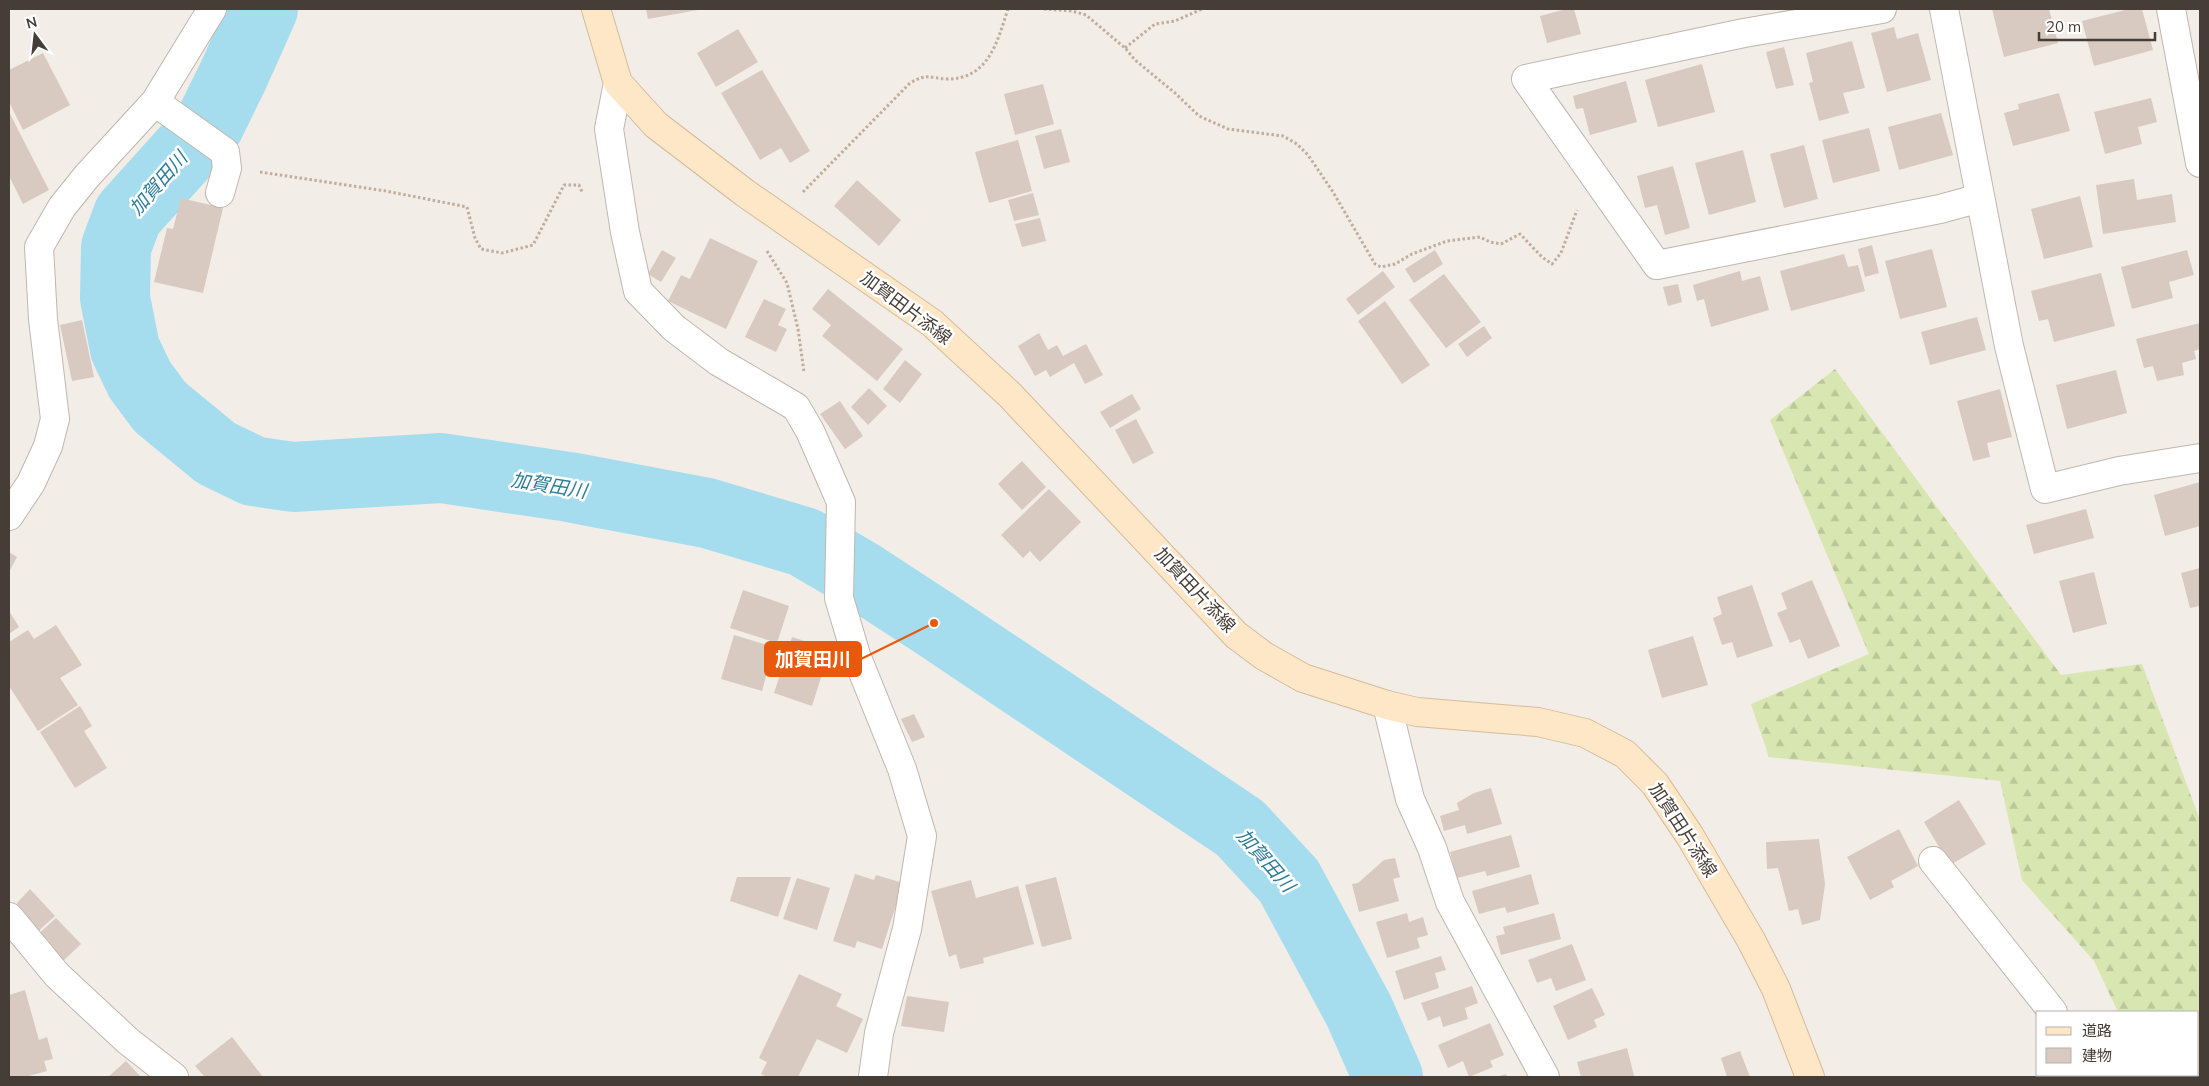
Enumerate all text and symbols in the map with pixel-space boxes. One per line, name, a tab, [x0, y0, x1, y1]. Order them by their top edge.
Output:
north arrow	[10, 10, 60, 60]
scale bar	[2039, 10, 2155, 42]
text: N	[24, 12, 39, 33]
text: 20 m	[2046, 17, 2081, 36]
water label: 加賀田川	[124, 145, 193, 220]
street label: 加賀田片添線	[856, 266, 956, 349]
water label: 加賀田川	[510, 467, 590, 503]
street label: 加賀田片添線	[1150, 542, 1241, 637]
callout: 加賀田川	[765, 642, 861, 676]
text: 加賀田川	[775, 647, 851, 671]
street label: 加賀田片添線	[1644, 778, 1722, 881]
water label: 加賀田川	[1232, 823, 1301, 898]
legend	[2036, 1011, 2199, 1076]
text: 道路	[2082, 1021, 2112, 1040]
text: 建物	[2082, 1046, 2112, 1065]

